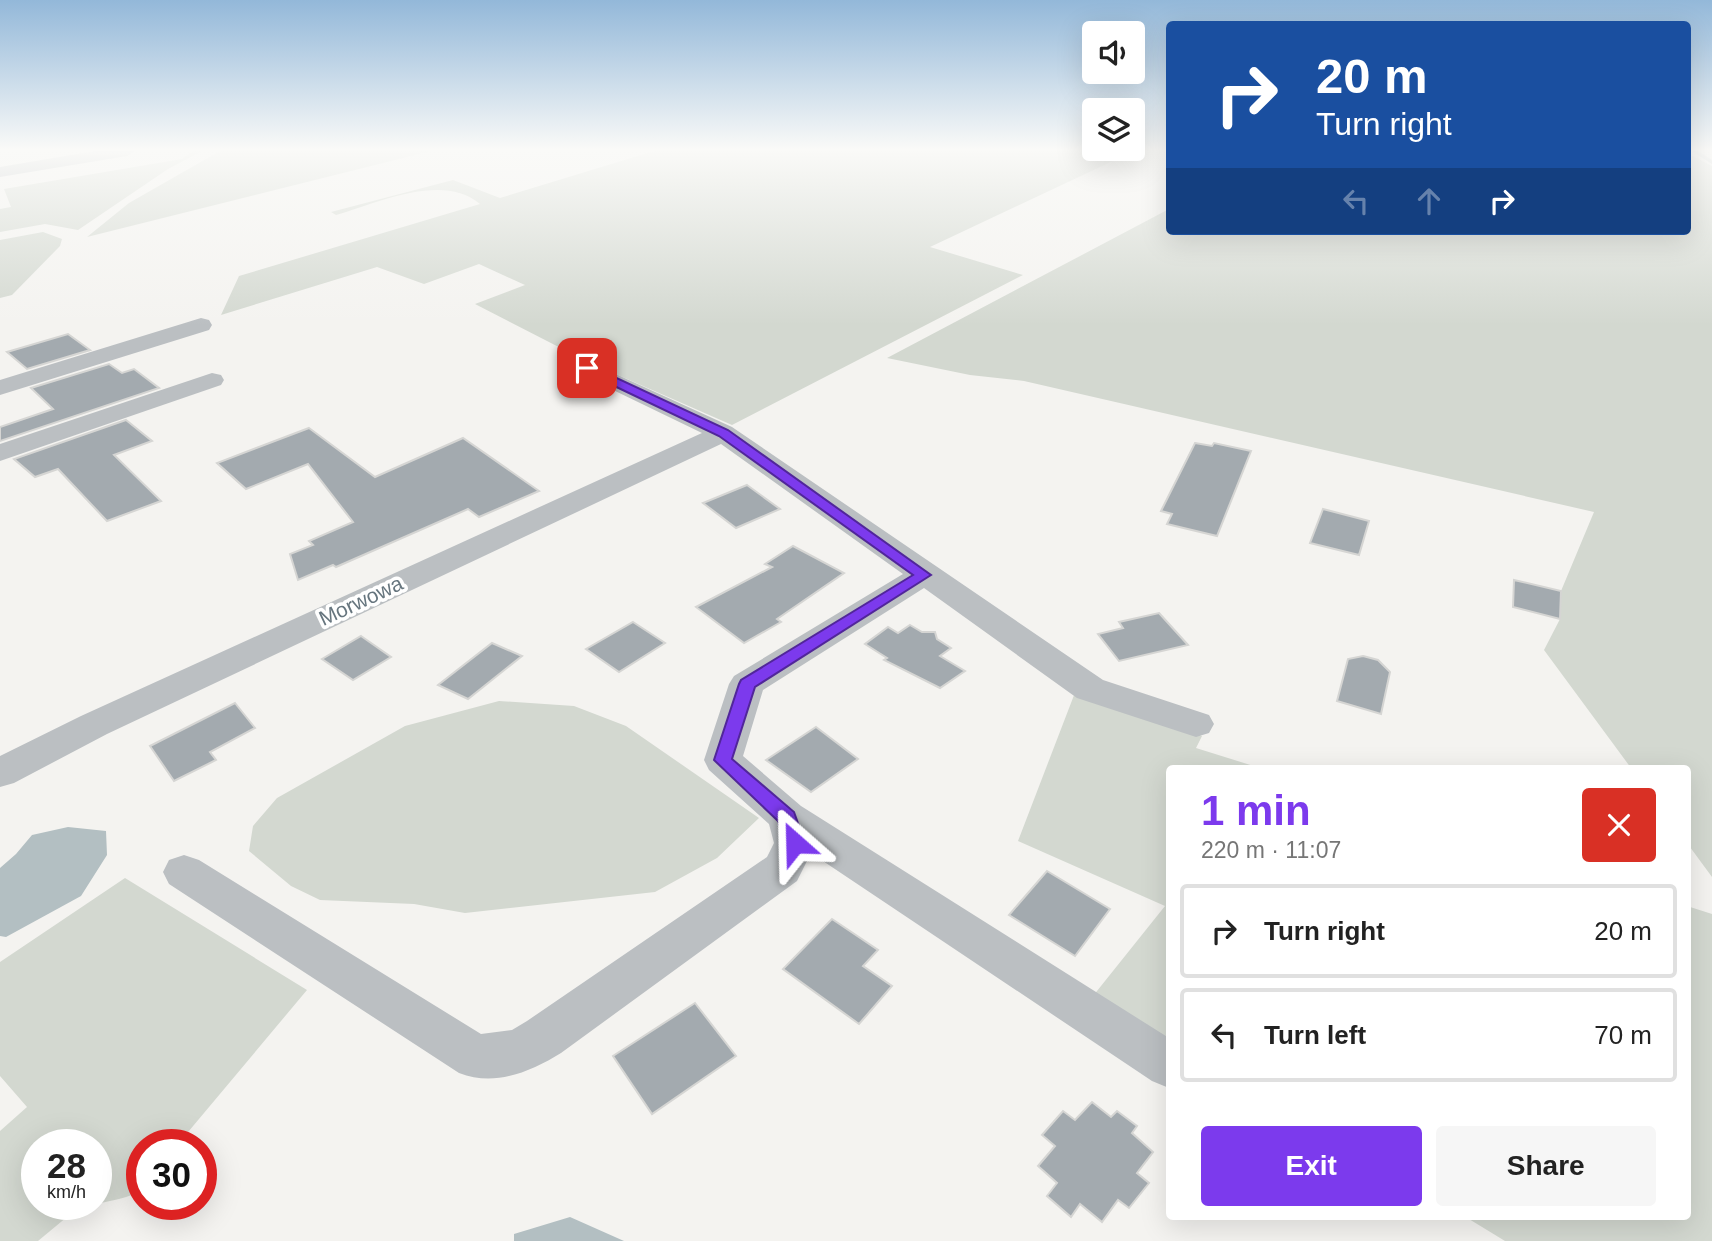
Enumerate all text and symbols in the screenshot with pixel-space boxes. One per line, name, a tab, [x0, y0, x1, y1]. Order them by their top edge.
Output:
map controls	[1082, 21, 1145, 161]
button: sound	[1082, 21, 1145, 84]
icon: right	[1201, 49, 1292, 140]
text: 20 m	[1316, 49, 1428, 103]
button: layers	[1082, 98, 1145, 161]
text: Turn right	[1316, 106, 1452, 142]
icon: left	[1337, 182, 1375, 220]
icon: ahead	[1410, 182, 1448, 220]
icon: right	[1483, 182, 1521, 220]
pin	[557, 338, 617, 398]
icon: arrive	[568, 349, 606, 387]
street label: Morwowa	[315, 571, 407, 630]
text: 1 min	[1201, 787, 1311, 834]
button: close	[1582, 788, 1656, 862]
position arrow	[758, 806, 832, 880]
text: 220 m · 11:07	[1201, 837, 1341, 863]
icon: right	[1205, 912, 1243, 950]
text: Turn right	[1264, 916, 1385, 946]
text: 20 m	[1594, 916, 1652, 946]
icon: left	[1205, 1016, 1243, 1054]
text: Turn left	[1264, 1020, 1366, 1050]
text: 70 m	[1594, 1020, 1652, 1050]
button: Exit	[1201, 1126, 1422, 1206]
button: Share	[1436, 1126, 1656, 1206]
speed limit sign: 30	[126, 1129, 217, 1220]
text: 28	[47, 1146, 86, 1185]
text: km/h	[47, 1182, 86, 1202]

